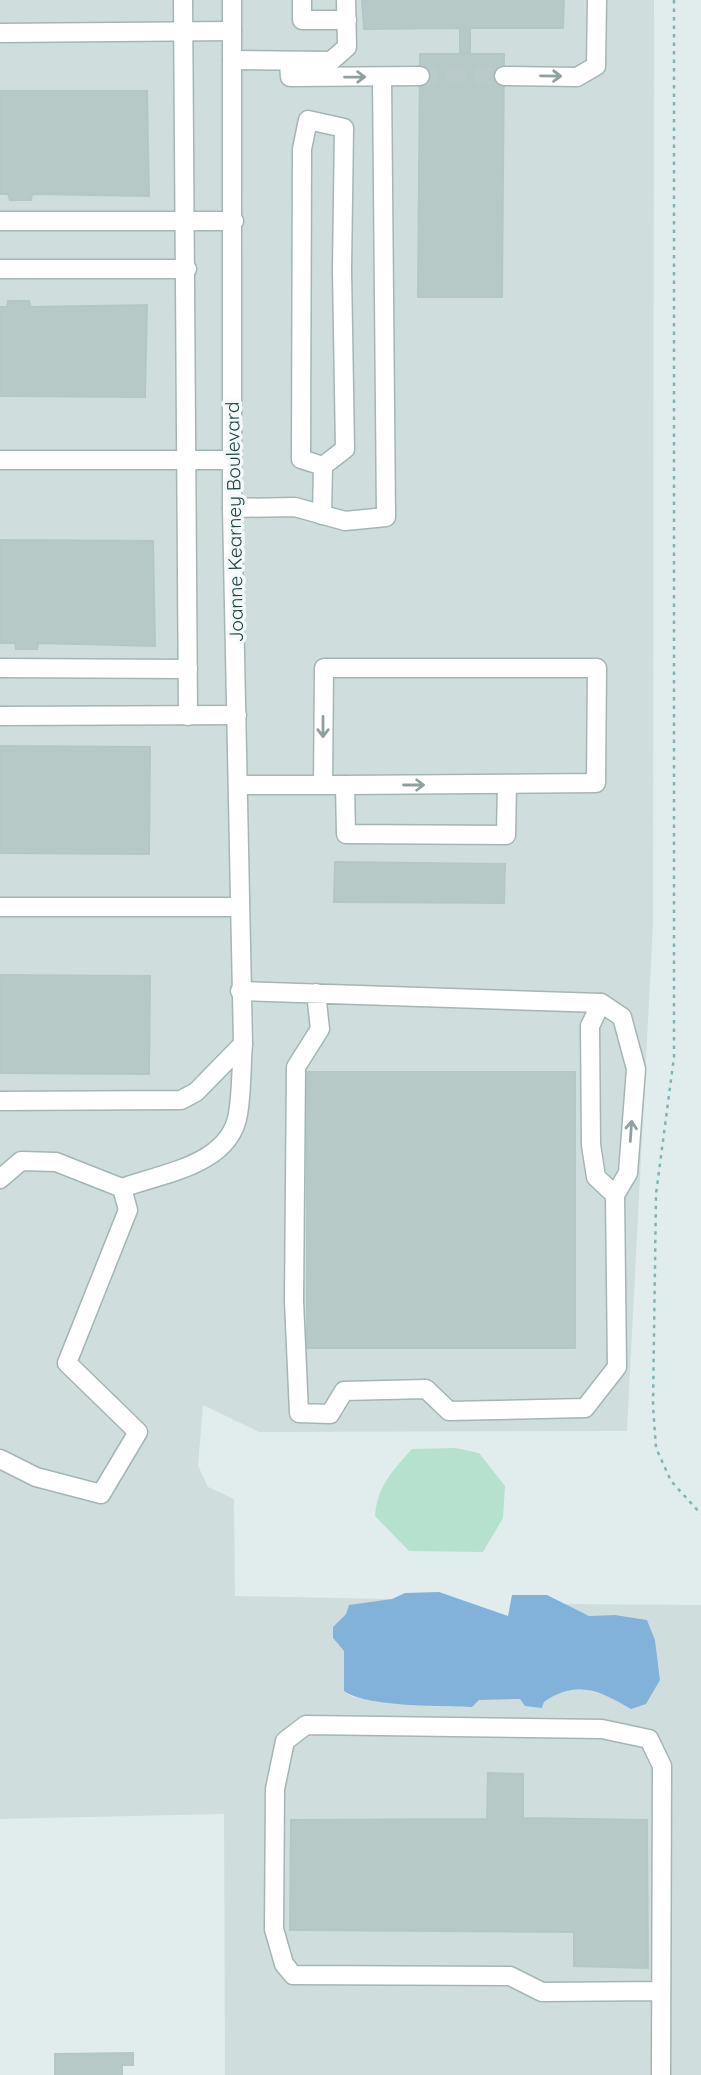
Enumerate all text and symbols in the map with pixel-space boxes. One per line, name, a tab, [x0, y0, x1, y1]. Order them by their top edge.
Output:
one-way arrow	[343, 70, 366, 84]
one-way arrow	[540, 70, 563, 83]
street label: Joanne Kearney Boulevard	[220, 401, 248, 643]
one-way arrow	[316, 715, 330, 738]
one-way arrow	[402, 778, 425, 792]
one-way arrow	[625, 1120, 638, 1143]

